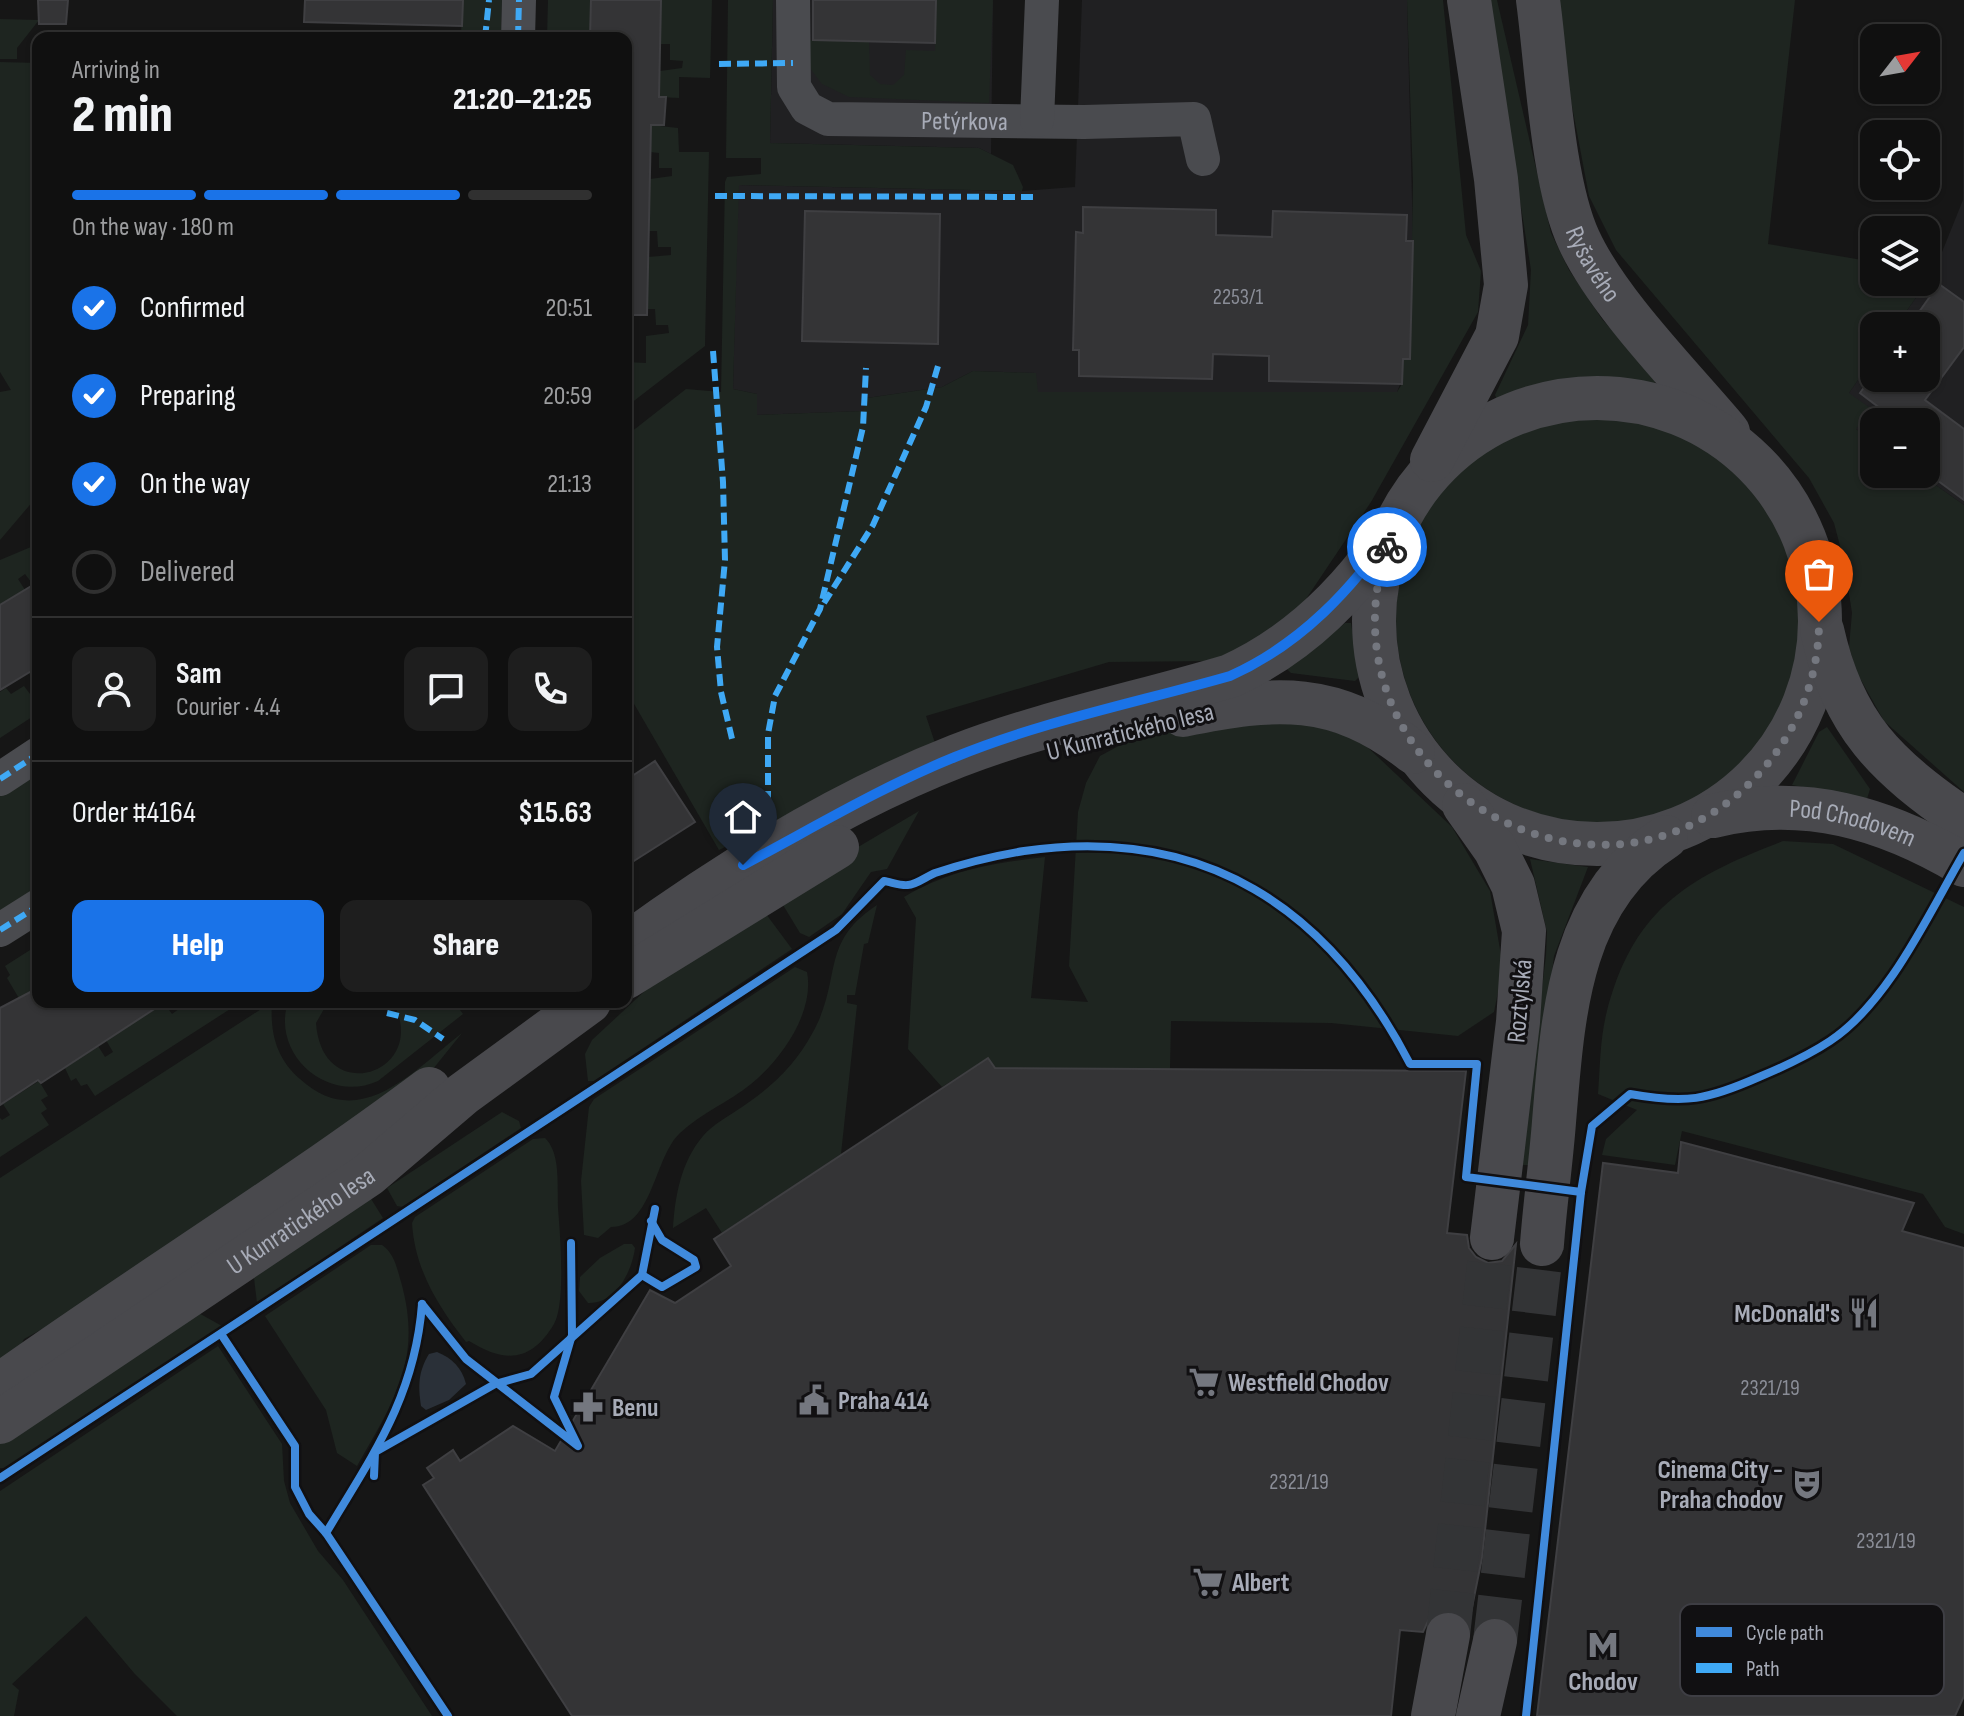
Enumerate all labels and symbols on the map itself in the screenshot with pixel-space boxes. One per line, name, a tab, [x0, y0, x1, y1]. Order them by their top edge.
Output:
north arrow	[1860, 24, 1940, 104]
street label: Petýrkova	[921, 106, 1008, 138]
street label: Ryšavého	[1558, 222, 1626, 309]
house number: 2253/1	[1213, 284, 1263, 311]
courier	[1347, 507, 1427, 587]
pin	[1785, 540, 1853, 622]
street label: U Kunratického lesa	[1044, 697, 1217, 768]
pin	[709, 783, 777, 865]
street label: Pod Chodovem	[1789, 794, 1920, 854]
street label: Roztylská	[1501, 958, 1540, 1044]
street label: U Kunratického lesa	[222, 1161, 381, 1282]
restaurant icon: McDonald's	[1847, 1296, 1881, 1330]
place label: McDonald's	[1734, 1299, 1840, 1330]
supermarket icon: Westfield Chodov	[1187, 1365, 1221, 1399]
place label: Westfield Chodov	[1228, 1368, 1389, 1399]
house number: 2321/19	[1740, 1375, 1800, 1402]
public building icon: Praha 414	[797, 1383, 831, 1417]
place label: Praha 414	[838, 1386, 929, 1417]
pharmacy icon: Benu	[571, 1390, 605, 1424]
place label: Benu	[612, 1393, 658, 1424]
place label: Cinema City - Praha chodov	[1658, 1455, 1783, 1516]
theatre icon: Cinema City - Praha chodov	[1790, 1467, 1824, 1501]
house number: 2321/19	[1269, 1469, 1329, 1496]
house number: 2321/19	[1856, 1528, 1916, 1555]
supermarket icon: Albert	[1191, 1565, 1225, 1599]
place label: Albert	[1231, 1568, 1290, 1599]
legend	[1680, 1604, 1944, 1696]
text: Cycle path	[1746, 1620, 1824, 1647]
metro station icon: Chodov	[1586, 1628, 1620, 1662]
text: Path	[1746, 1656, 1780, 1683]
place label: Chodov	[1568, 1667, 1638, 1698]

